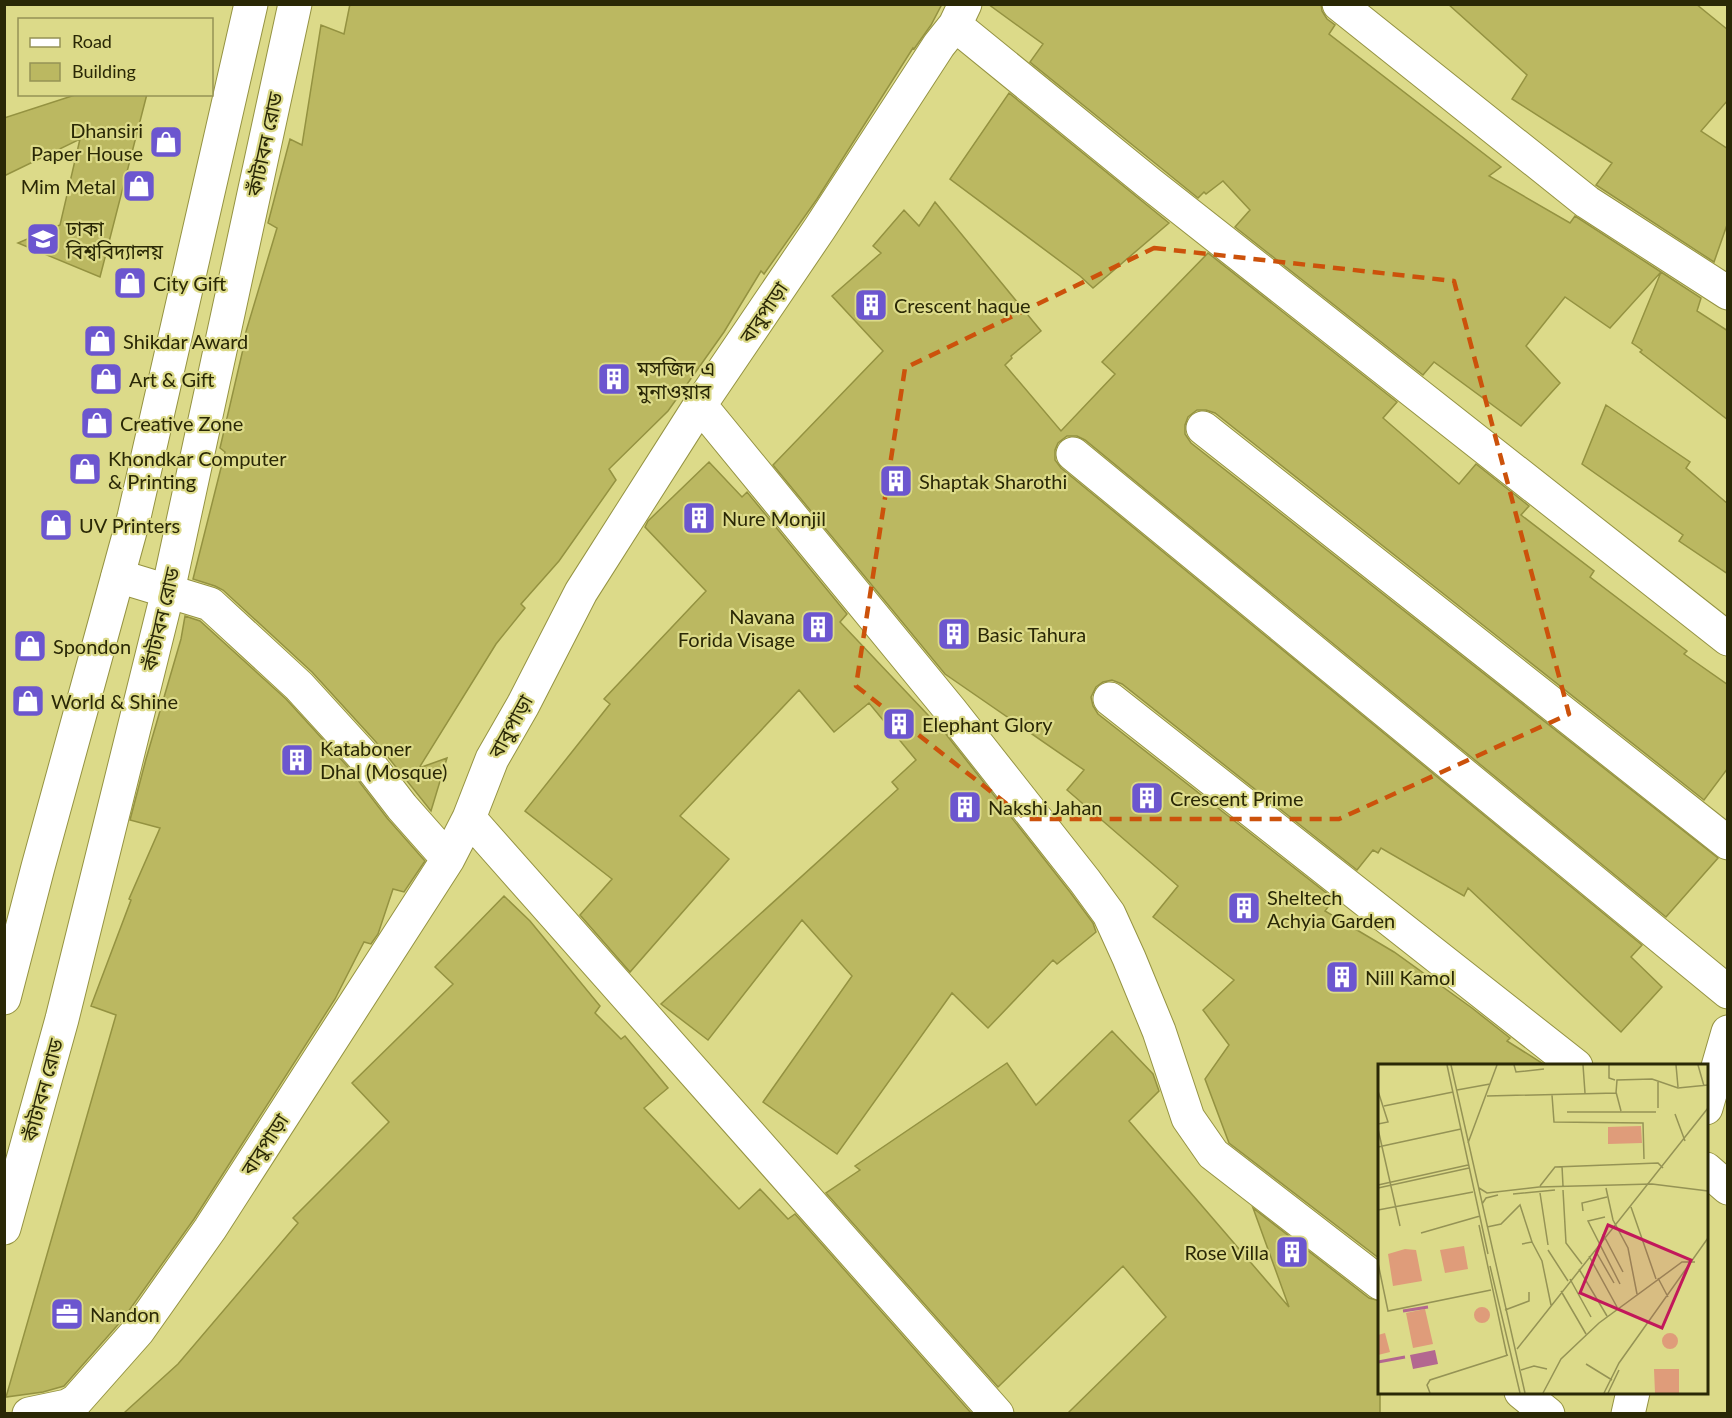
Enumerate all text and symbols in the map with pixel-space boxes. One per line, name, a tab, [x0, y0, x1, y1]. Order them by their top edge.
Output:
legend	[18, 18, 213, 96]
text: Road	[72, 30, 112, 52]
text: Building	[72, 60, 136, 82]
street label: কাঁটাবন রোড	[241, 89, 287, 199]
place label: Dhansiri Paper House	[31, 118, 143, 165]
shop icon: Dhansiri Paper House	[148, 124, 184, 160]
shop icon: Mim Metal	[121, 168, 157, 204]
place label: Mim Metal	[21, 174, 116, 198]
place label: ঢাকা বিশ্ববিদ্যালয়	[65, 216, 163, 263]
school or university icon: ঢাকা বিশ্ববিদ্যালয়	[25, 221, 61, 257]
shop icon: City Gift	[112, 265, 148, 301]
place label: City Gift	[153, 271, 227, 295]
street label: বাবুপাড়া	[733, 276, 793, 348]
building icon: Crescent haque	[853, 287, 889, 323]
place label: Crescent haque	[894, 293, 1031, 317]
shop icon: Shikdar Award	[82, 323, 118, 359]
place label: Shikdar Award	[123, 329, 248, 353]
place label: মসজিদ এ মুনাওয়ার	[636, 356, 715, 404]
shop icon: Art & Gift	[88, 361, 124, 397]
building icon: মসজিদ এ মুনাওয়ার	[596, 361, 632, 397]
place label: Art & Gift	[129, 367, 215, 391]
shop icon: Creative Zone	[79, 405, 115, 441]
place label: Creative Zone	[120, 411, 243, 435]
place label: Khondkar Computer & Printing	[108, 446, 287, 493]
shop icon: Khondkar Computer & Printing	[67, 451, 103, 487]
building icon: Shaptak Sharothi	[878, 463, 914, 499]
place label: Shaptak Sharothi	[919, 469, 1067, 493]
building icon: Nure Monjil	[681, 500, 717, 536]
place label: Nure Monjil	[722, 506, 826, 530]
shop icon: UV Printers	[38, 507, 74, 543]
place label: UV Printers	[79, 513, 180, 537]
street label: কাঁটাবন রোড	[136, 564, 184, 674]
place label: Navana Forida Visage	[678, 604, 795, 651]
building icon: Navana Forida Visage	[800, 609, 836, 645]
building icon: Basic Tahura	[936, 616, 972, 652]
place label: Basic Tahura	[977, 622, 1086, 646]
shop icon: Spondon	[12, 628, 48, 664]
place label: Spondon	[53, 634, 131, 658]
shop icon: World & Shine	[10, 683, 46, 719]
place label: World & Shine	[51, 689, 178, 713]
street label: বাবুপাড়া	[482, 690, 538, 763]
building icon: Elephant Glory	[881, 706, 917, 742]
place label: Elephant Glory	[922, 712, 1053, 736]
place label: Kataboner Dhal (Mosque)	[320, 736, 447, 783]
building icon: Kataboner Dhal (Mosque)	[279, 742, 315, 778]
building icon: Crescent Prime	[1129, 780, 1165, 816]
place label: Crescent Prime	[1170, 786, 1304, 810]
building icon: Nakshi Jahan	[947, 789, 983, 825]
place label: Nakshi Jahan	[988, 795, 1102, 819]
place label: Sheltech Achyia Garden	[1267, 885, 1395, 932]
building icon: Sheltech Achyia Garden	[1226, 890, 1262, 926]
building icon: Nill Kamol	[1324, 959, 1360, 995]
place label: Nill Kamol	[1365, 965, 1455, 989]
street label: কাঁটাবন রোড	[16, 1035, 67, 1145]
inset map	[1378, 1064, 1708, 1394]
street label: বাবুপাড়া	[235, 1108, 294, 1181]
building icon: Rose Villa	[1274, 1234, 1310, 1270]
place label: Rose Villa	[1184, 1240, 1269, 1264]
office icon: Nandon	[49, 1296, 85, 1332]
place label: Nandon	[90, 1302, 160, 1326]

